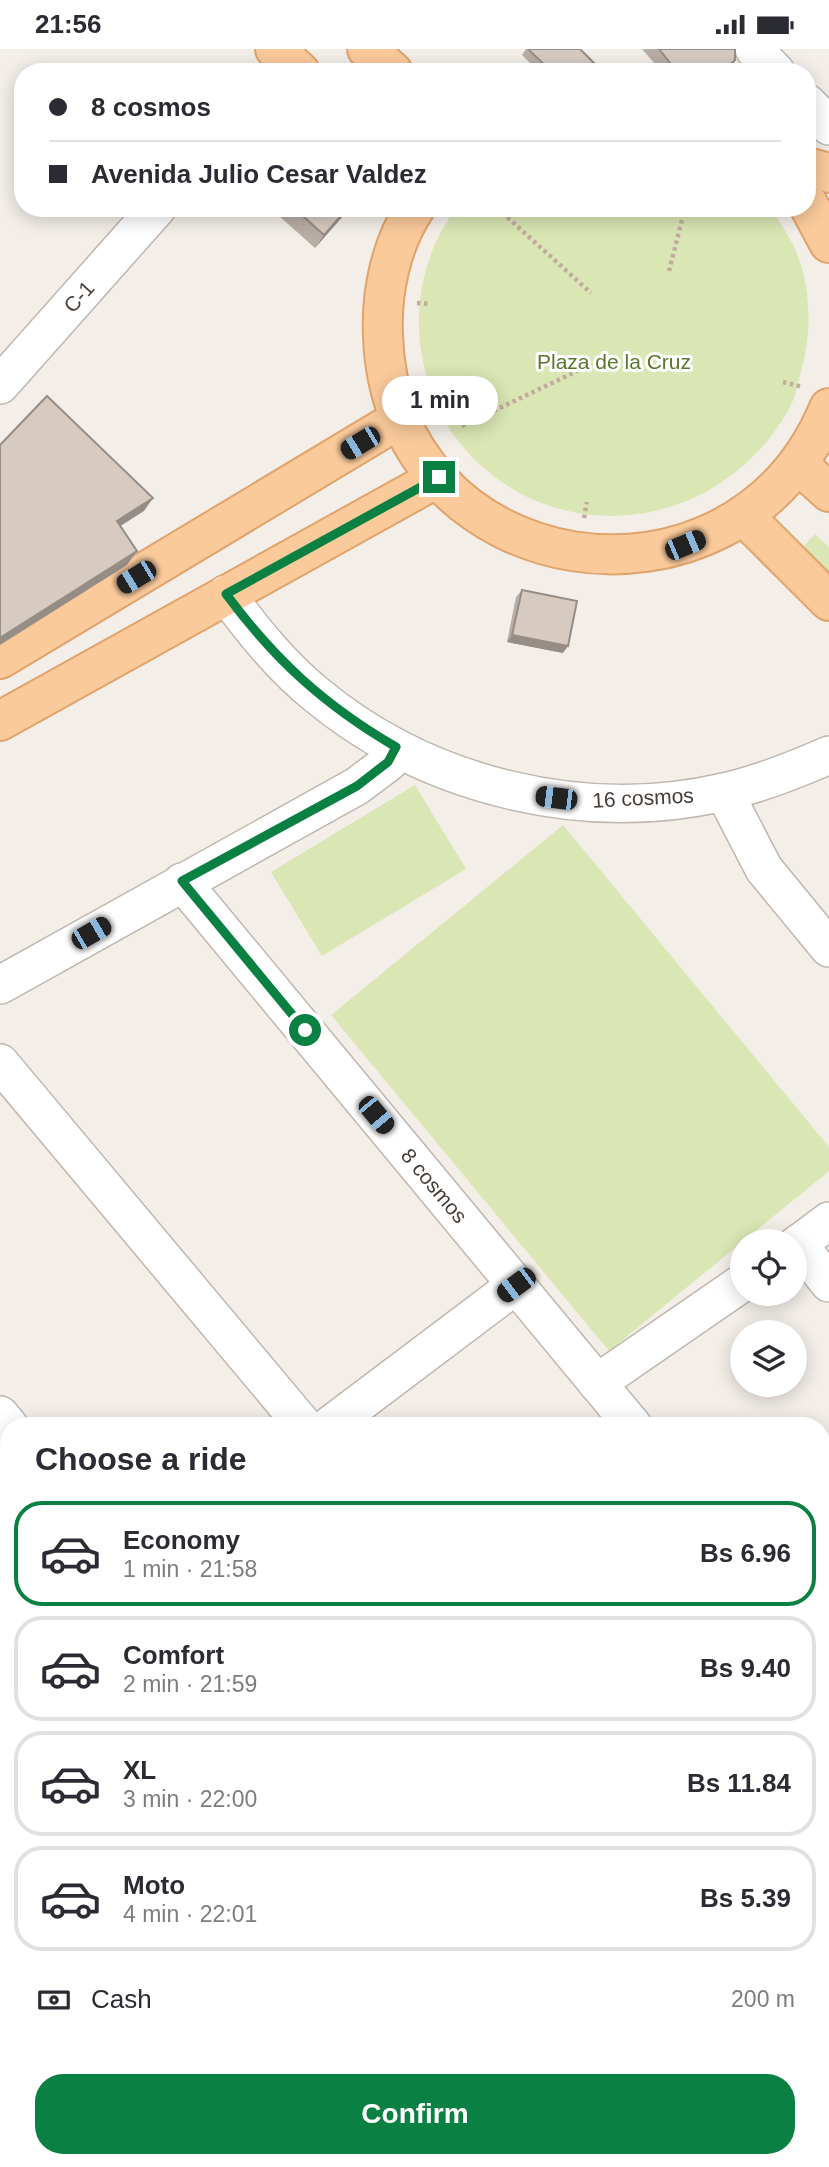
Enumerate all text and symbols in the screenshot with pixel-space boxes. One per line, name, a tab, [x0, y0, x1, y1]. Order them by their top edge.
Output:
text: 21:56	[35, 9, 102, 39]
text: 8 cosmos	[91, 92, 211, 122]
text: Avenida Julio Cesar Valdez	[91, 159, 427, 189]
street label: C-1	[59, 276, 98, 317]
park label: Plaza de la Cruz	[537, 350, 691, 373]
callout: 1 min	[381, 375, 497, 425]
text: 1 min	[410, 387, 470, 413]
car	[337, 423, 384, 463]
route end	[423, 461, 455, 493]
car	[662, 527, 709, 563]
car	[113, 557, 160, 597]
street label: 16 cosmos	[592, 783, 694, 812]
car	[534, 785, 579, 811]
car	[68, 913, 115, 953]
route start	[289, 1014, 321, 1046]
car	[355, 1092, 398, 1138]
street label: 8 cosmos	[397, 1144, 472, 1227]
map controls	[730, 1229, 807, 1397]
button: locate	[730, 1229, 807, 1306]
car	[493, 1264, 540, 1306]
button: layers	[730, 1320, 807, 1397]
text: Choose a ride	[35, 1441, 247, 1477]
icon: car	[39, 1522, 102, 1585]
text: Economy	[123, 1525, 240, 1555]
text: Bs 6.96	[700, 1538, 791, 1568]
text: 1 min · 21:58	[123, 1556, 257, 1582]
icon: car	[39, 1637, 102, 1700]
text: Comfort	[123, 1640, 224, 1670]
text: Bs 9.40	[700, 1653, 791, 1683]
text: 2 min · 21:59	[123, 1671, 257, 1697]
icon: car	[39, 1752, 102, 1815]
text: XL	[123, 1755, 156, 1785]
text: Bs 11.84	[687, 1768, 791, 1798]
text: 3 min · 22:00	[123, 1786, 257, 1812]
icon: car	[39, 1867, 102, 1930]
text: Moto	[123, 1870, 185, 1900]
text: Bs 5.39	[700, 1883, 791, 1913]
text: 4 min · 22:01	[123, 1901, 257, 1927]
icon: cash	[35, 1981, 73, 2019]
text: Cash	[91, 1984, 152, 2014]
text: 200 m	[731, 1986, 795, 2012]
button: Confirm	[35, 2074, 795, 2154]

